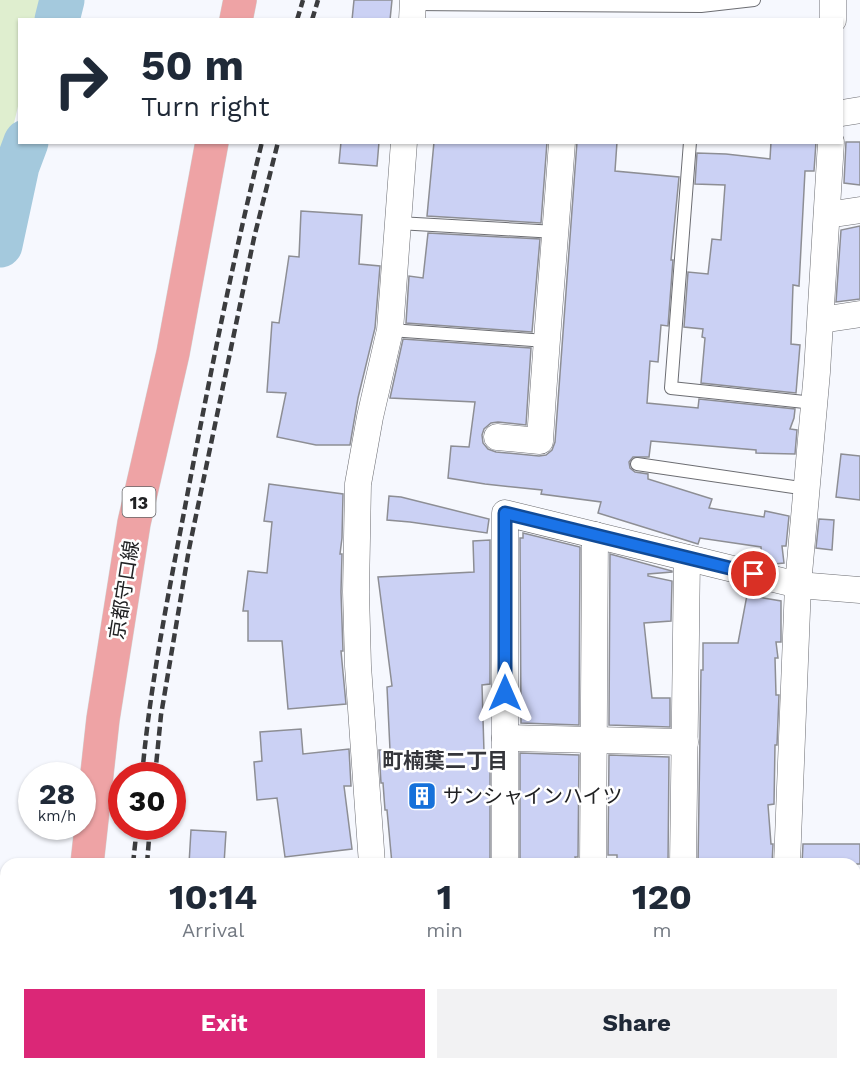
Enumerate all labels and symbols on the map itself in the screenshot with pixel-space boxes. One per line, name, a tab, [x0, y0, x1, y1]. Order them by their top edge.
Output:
road number: 13	[122, 487, 156, 517]
street label: 京都守口線	[104, 539, 144, 641]
pin	[728, 548, 779, 599]
position arrow	[473, 661, 537, 725]
district label: 町楠葉二丁目	[382, 748, 508, 773]
speed limit sign: 30	[108, 762, 186, 840]
building icon: サンシャインハイツ	[406, 780, 438, 812]
place label: サンシャインハイツ	[443, 784, 623, 808]

